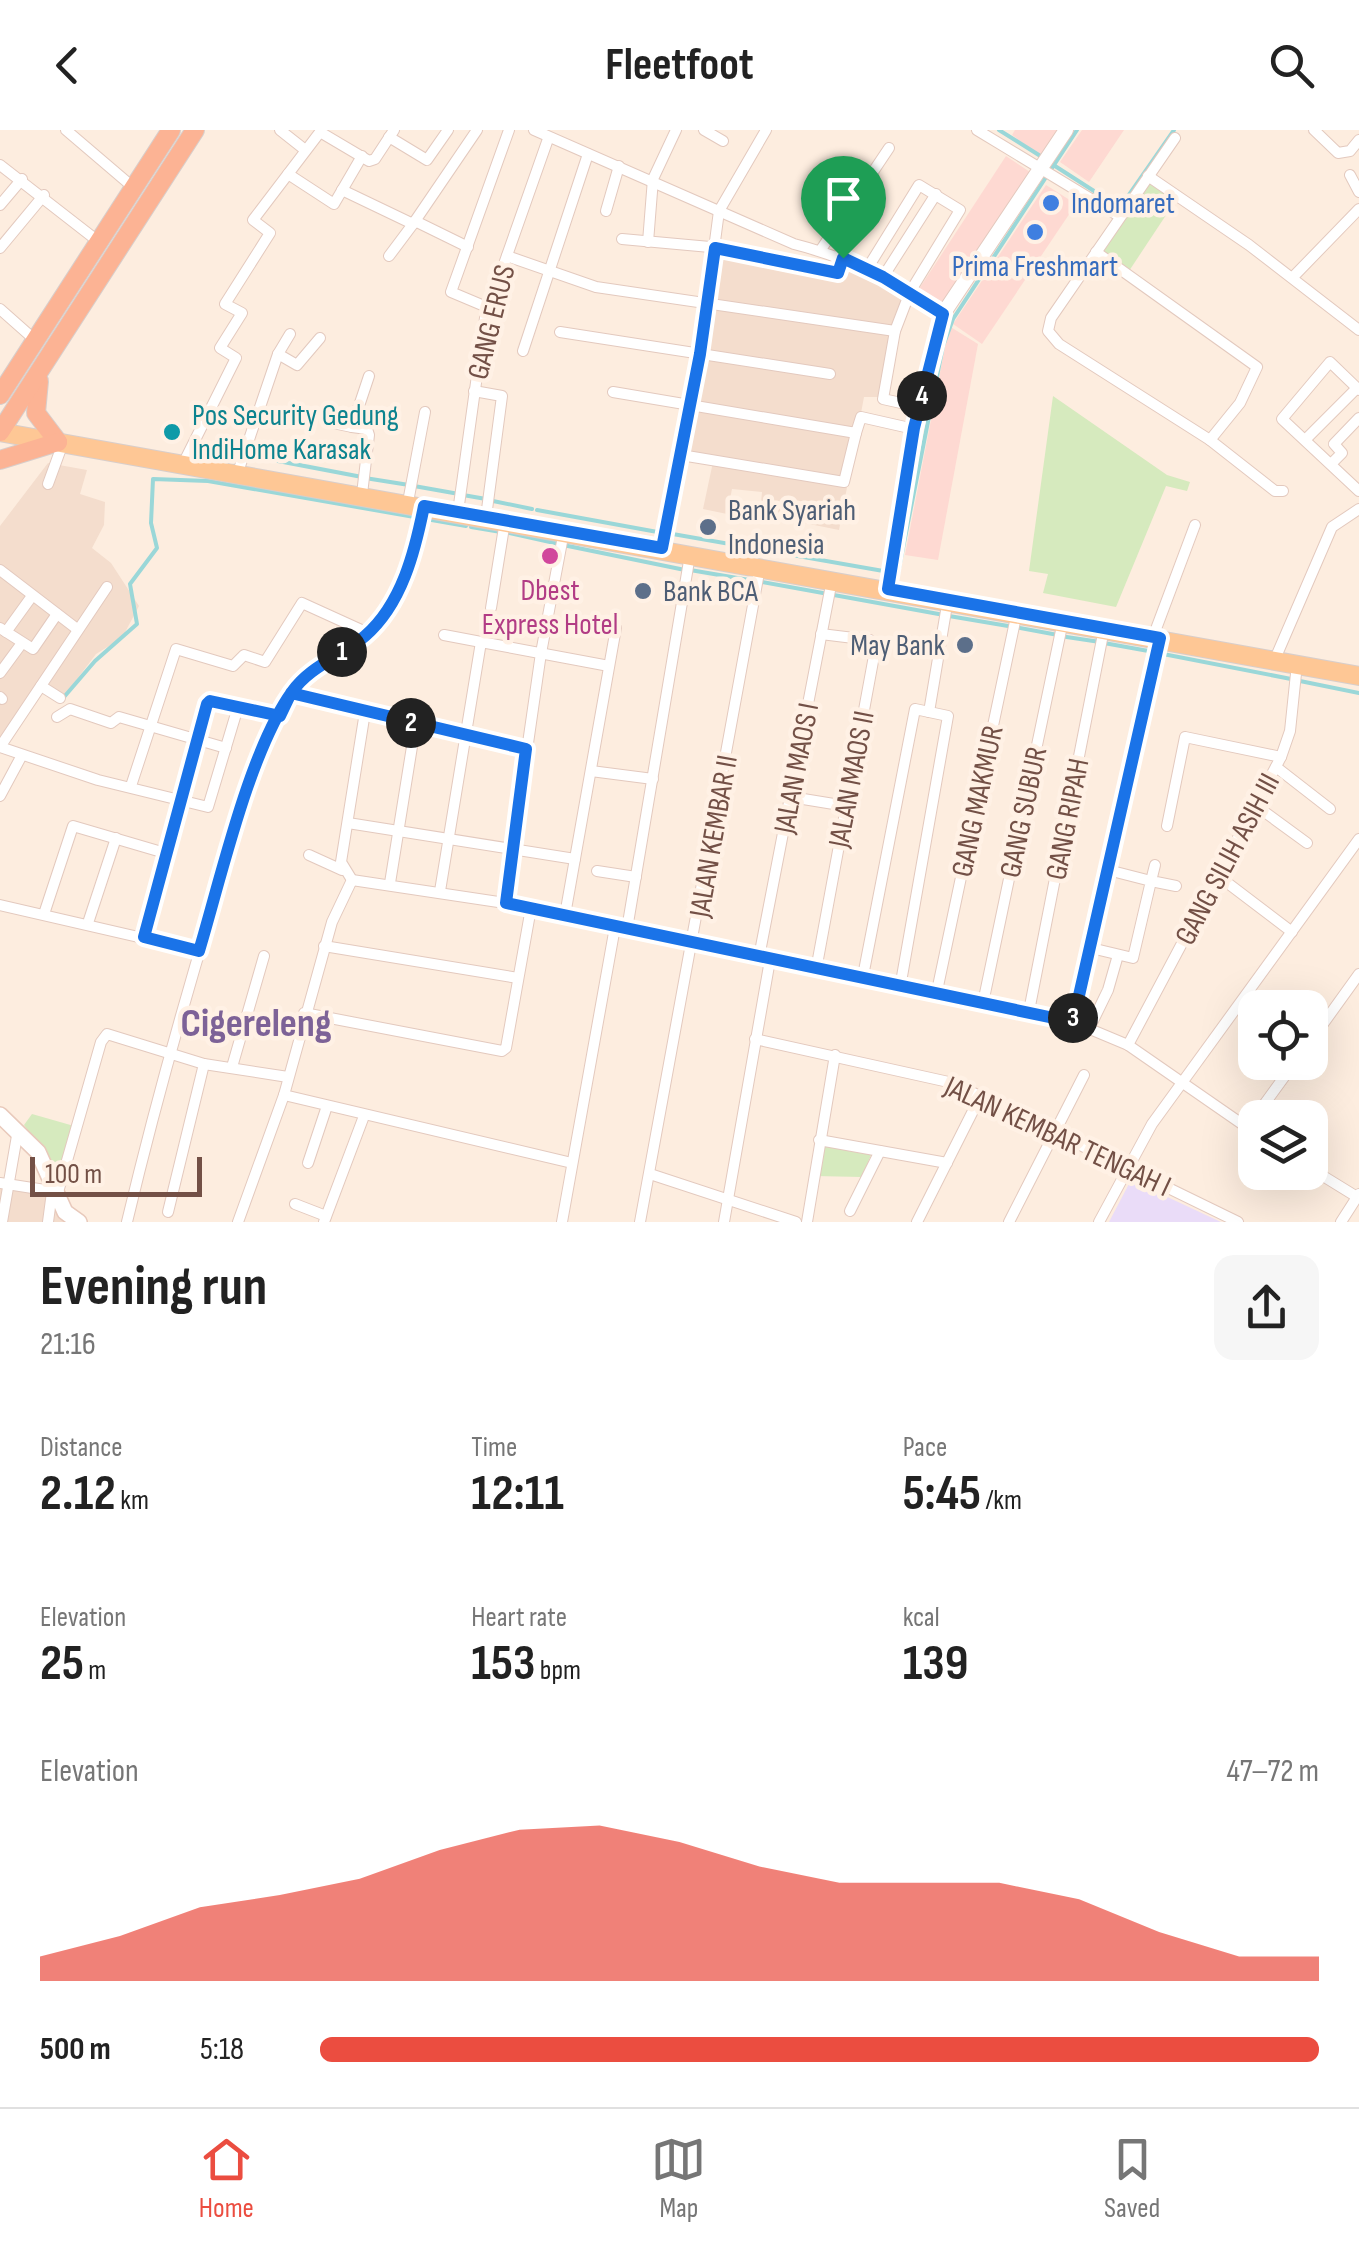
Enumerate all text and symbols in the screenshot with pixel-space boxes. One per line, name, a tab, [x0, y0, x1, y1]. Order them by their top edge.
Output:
icon: back	[40, 38, 95, 93]
text: Fleetfoot	[605, 38, 754, 93]
icon: search	[1264, 38, 1319, 93]
pin	[801, 156, 886, 259]
icon: arrive	[816, 171, 871, 226]
place label: Indomaret	[1071, 186, 1175, 222]
marker: Indomaret	[1040, 192, 1062, 214]
marker: Prima Freshmart	[1024, 221, 1046, 243]
place label: Prima Freshmart	[952, 249, 1118, 285]
street label: GANG ERUS	[460, 261, 524, 383]
pin: 4	[897, 371, 947, 421]
text: 4	[915, 379, 929, 412]
place label: Pos Security Gedung IndiHome Karasak	[192, 398, 399, 468]
marker: Pos Security Gedung IndiHome Karasak	[161, 421, 183, 443]
place label: Bank Syariah Indonesia	[728, 493, 856, 563]
marker: Bank Syariah Indonesia	[697, 516, 719, 538]
marker: Dbest Express Hotel	[539, 545, 561, 567]
place label: Dbest Express Hotel	[482, 573, 618, 643]
place label: Bank BCA	[663, 574, 758, 610]
marker: Bank BCA	[632, 580, 654, 602]
pin: 1	[317, 627, 367, 677]
place label: May Bank	[850, 628, 946, 664]
marker: May Bank	[954, 634, 976, 656]
text: 1	[337, 635, 347, 668]
pin: 2	[386, 698, 436, 748]
street label: JALAN MAOS I	[767, 700, 827, 837]
text: 2	[405, 706, 417, 739]
street label: JALAN MAOS II	[821, 708, 883, 851]
street label: GANG MAKMUR	[944, 722, 1012, 880]
street label: GANG SUBUR	[993, 743, 1055, 881]
street label: JALAN KEMBAR II	[682, 752, 746, 921]
street label: GANG RIPAH	[1039, 755, 1097, 883]
street label: GANG SILIH ASIH III	[1168, 768, 1288, 951]
map controls	[1238, 990, 1328, 1190]
button: locate	[1238, 990, 1328, 1080]
pin: 3	[1048, 993, 1098, 1043]
district label: Cigereleng	[180, 1000, 332, 1048]
text: 3	[1067, 1001, 1079, 1034]
street label: JALAN KEMBAR TENGAH I	[938, 1068, 1176, 1205]
button: layers	[1238, 1100, 1328, 1190]
scale bar	[30, 1152, 202, 1196]
text: 100 m	[45, 1158, 102, 1191]
text: Evening run	[40, 1254, 267, 1321]
button: share	[1214, 1255, 1319, 1360]
text: 21:16	[40, 1325, 96, 1364]
text: Distance	[40, 1431, 123, 1464]
text: Time	[471, 1431, 517, 1464]
text: Pace	[903, 1431, 947, 1464]
text: 2.12	[40, 1464, 116, 1524]
text: 12:11	[471, 1464, 564, 1524]
text: 5:45	[903, 1464, 981, 1524]
text: km	[116, 1484, 149, 1517]
text: /km	[981, 1484, 1022, 1517]
text: Elevation	[40, 1601, 126, 1634]
text: Heart rate	[471, 1601, 567, 1634]
text: kcal	[903, 1601, 940, 1634]
text: 25	[40, 1634, 84, 1694]
text: 153	[471, 1634, 535, 1694]
text: 139	[903, 1634, 968, 1694]
text: m	[84, 1654, 106, 1687]
text: bpm	[535, 1654, 581, 1687]
text: Elevation	[40, 1752, 139, 1791]
text: 47–72 m	[1227, 1752, 1319, 1791]
text: 500 m	[40, 2030, 111, 2069]
text: 5:18	[200, 2030, 244, 2069]
tab: Home	[199, 2132, 254, 2225]
tab: Map	[651, 2132, 706, 2225]
tab: Saved	[1104, 2132, 1160, 2225]

